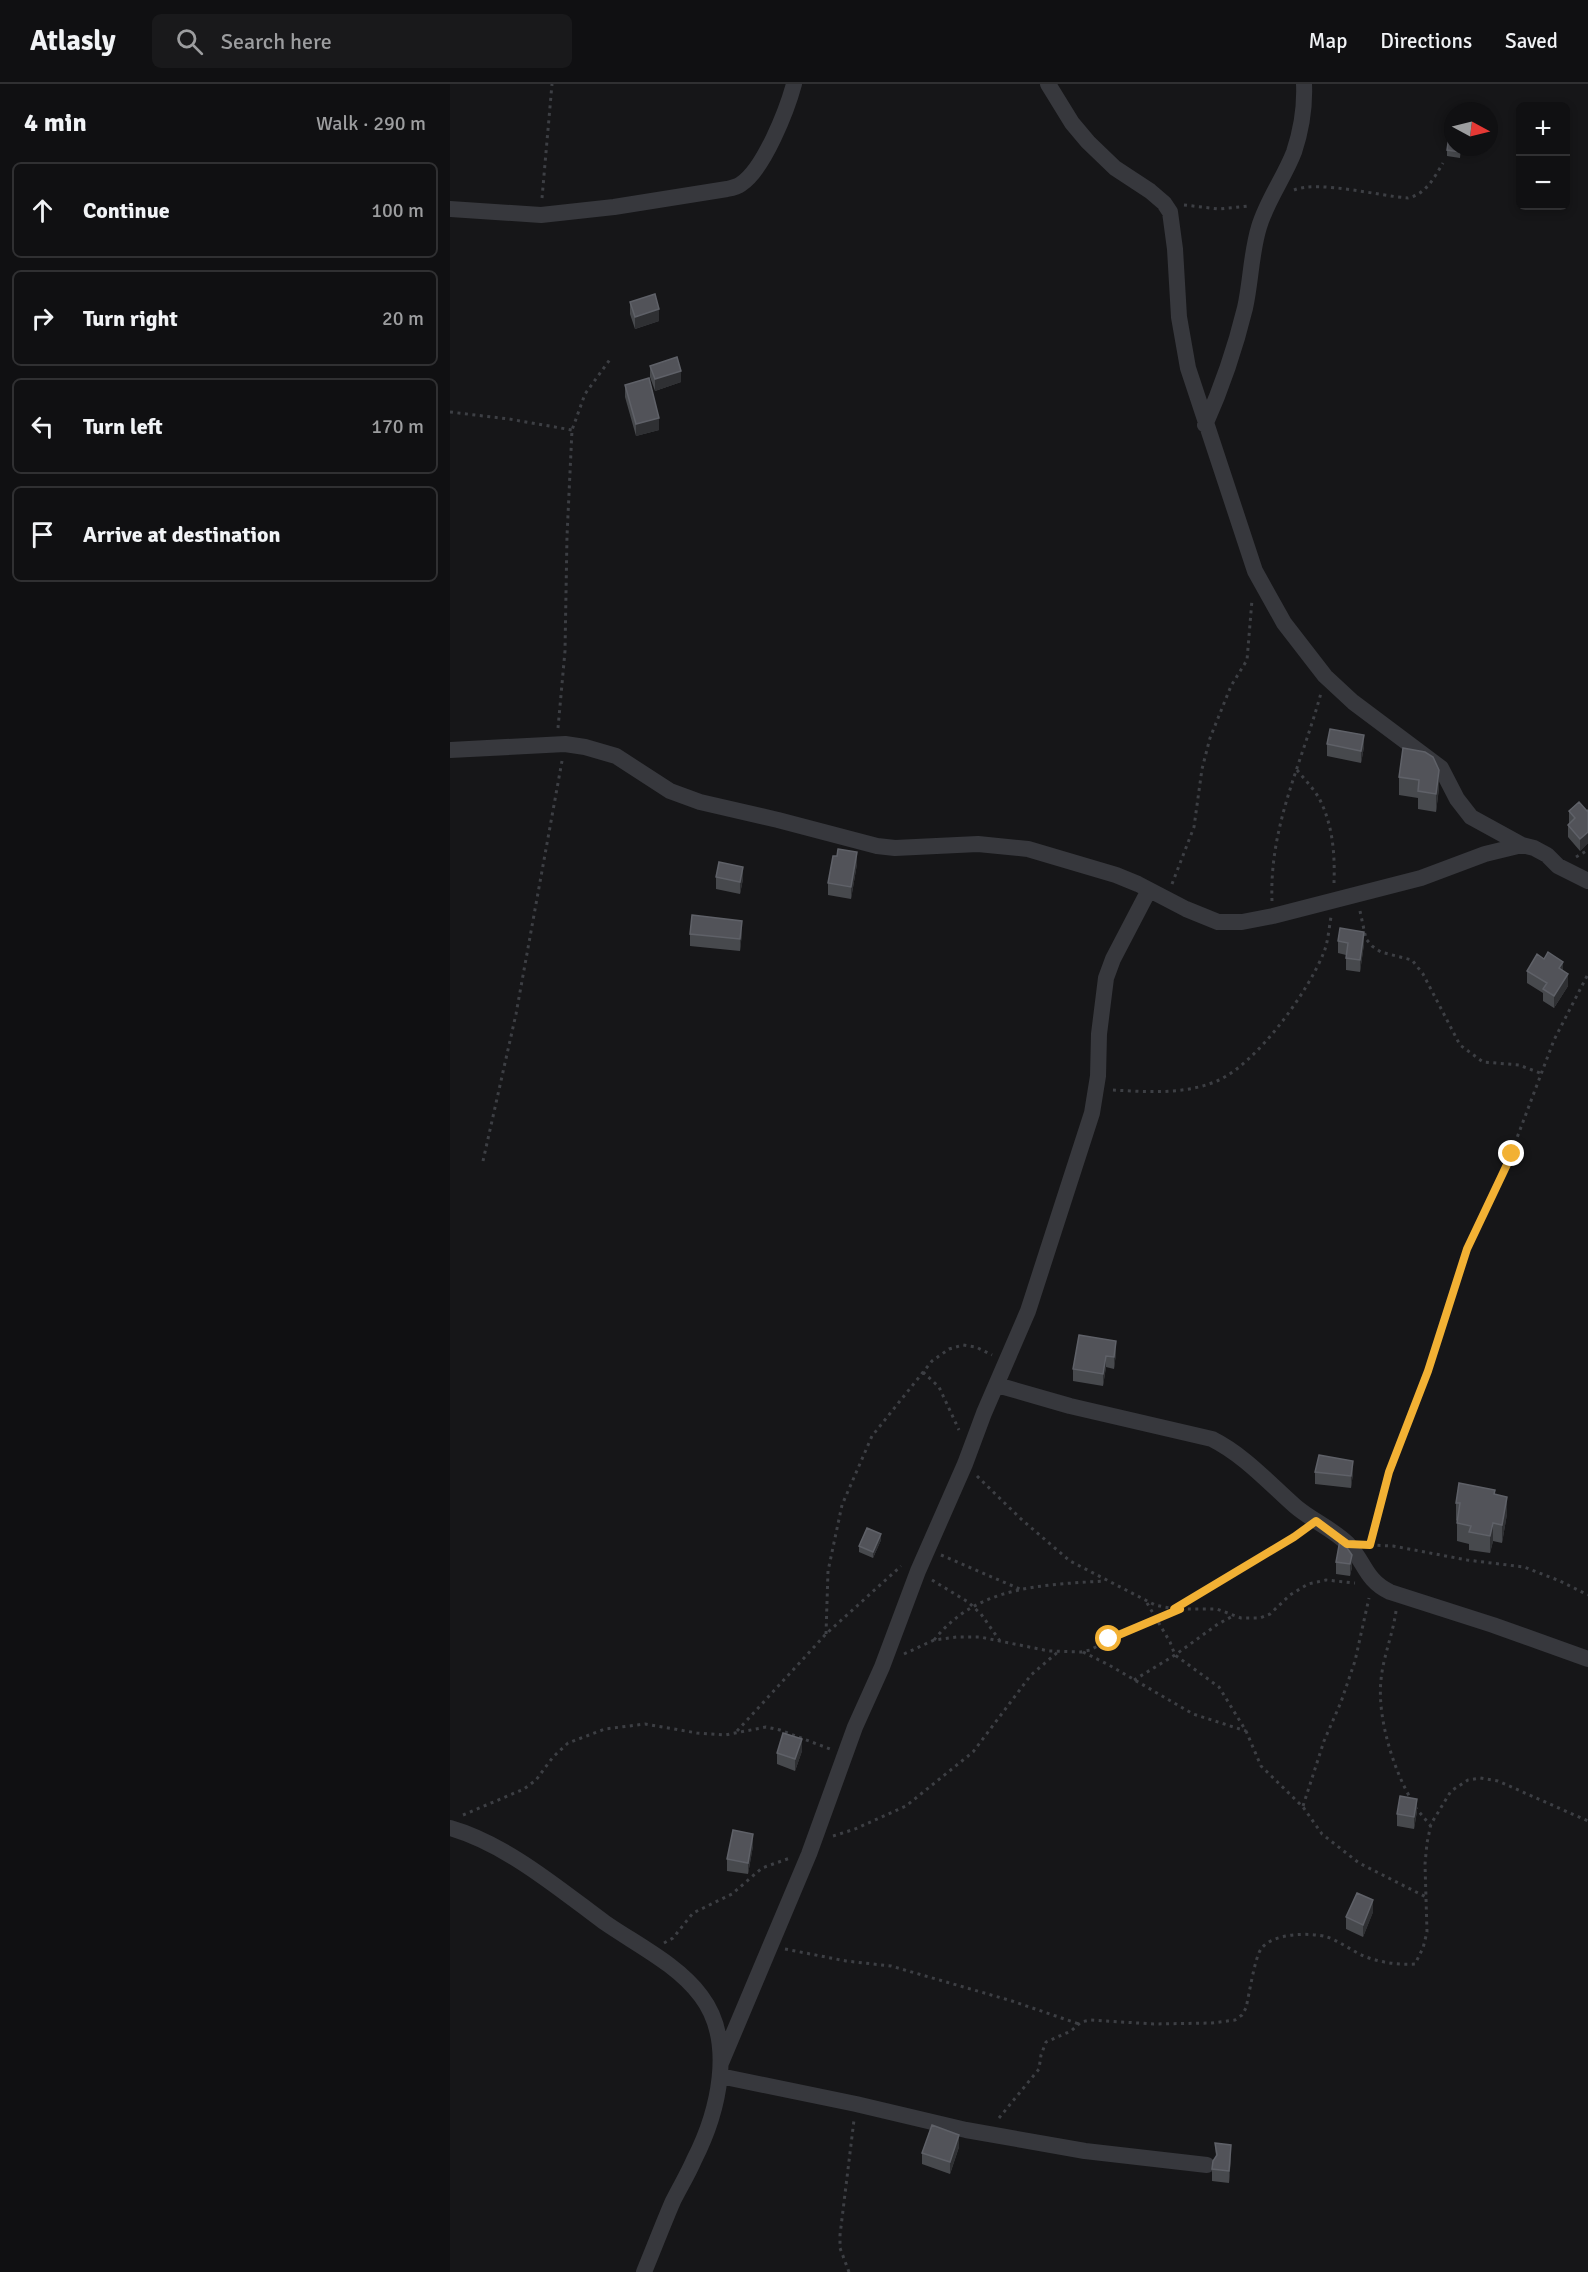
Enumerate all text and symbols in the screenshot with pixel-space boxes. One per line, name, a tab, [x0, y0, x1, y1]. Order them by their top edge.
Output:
search box	[152, 14, 572, 68]
text: Atlasly	[30, 24, 116, 58]
icon: search	[173, 25, 206, 58]
text: Search here	[221, 28, 332, 55]
text: Map	[1309, 28, 1347, 54]
text: Directions	[1380, 28, 1472, 54]
text: Saved	[1505, 28, 1558, 54]
north arrow	[1444, 102, 1498, 156]
map controls	[1516, 102, 1570, 210]
button: +	[1516, 102, 1570, 156]
text: 4 min	[24, 107, 87, 139]
text: Walk · 290 m	[316, 111, 426, 136]
button: −	[1516, 156, 1570, 210]
icon: ahead	[26, 194, 59, 227]
text: Continue	[83, 197, 170, 224]
text: 100 m	[371, 198, 424, 223]
icon: right	[26, 302, 59, 335]
text: Turn right	[83, 305, 178, 332]
text: 20 m	[382, 306, 424, 331]
icon: left	[26, 410, 59, 443]
text: Turn left	[83, 413, 163, 440]
text: 170 m	[371, 414, 424, 439]
icon: arrive	[26, 518, 59, 551]
text: Arrive at destination	[83, 521, 280, 548]
route end	[1498, 1140, 1524, 1166]
route start	[1095, 1625, 1121, 1651]

